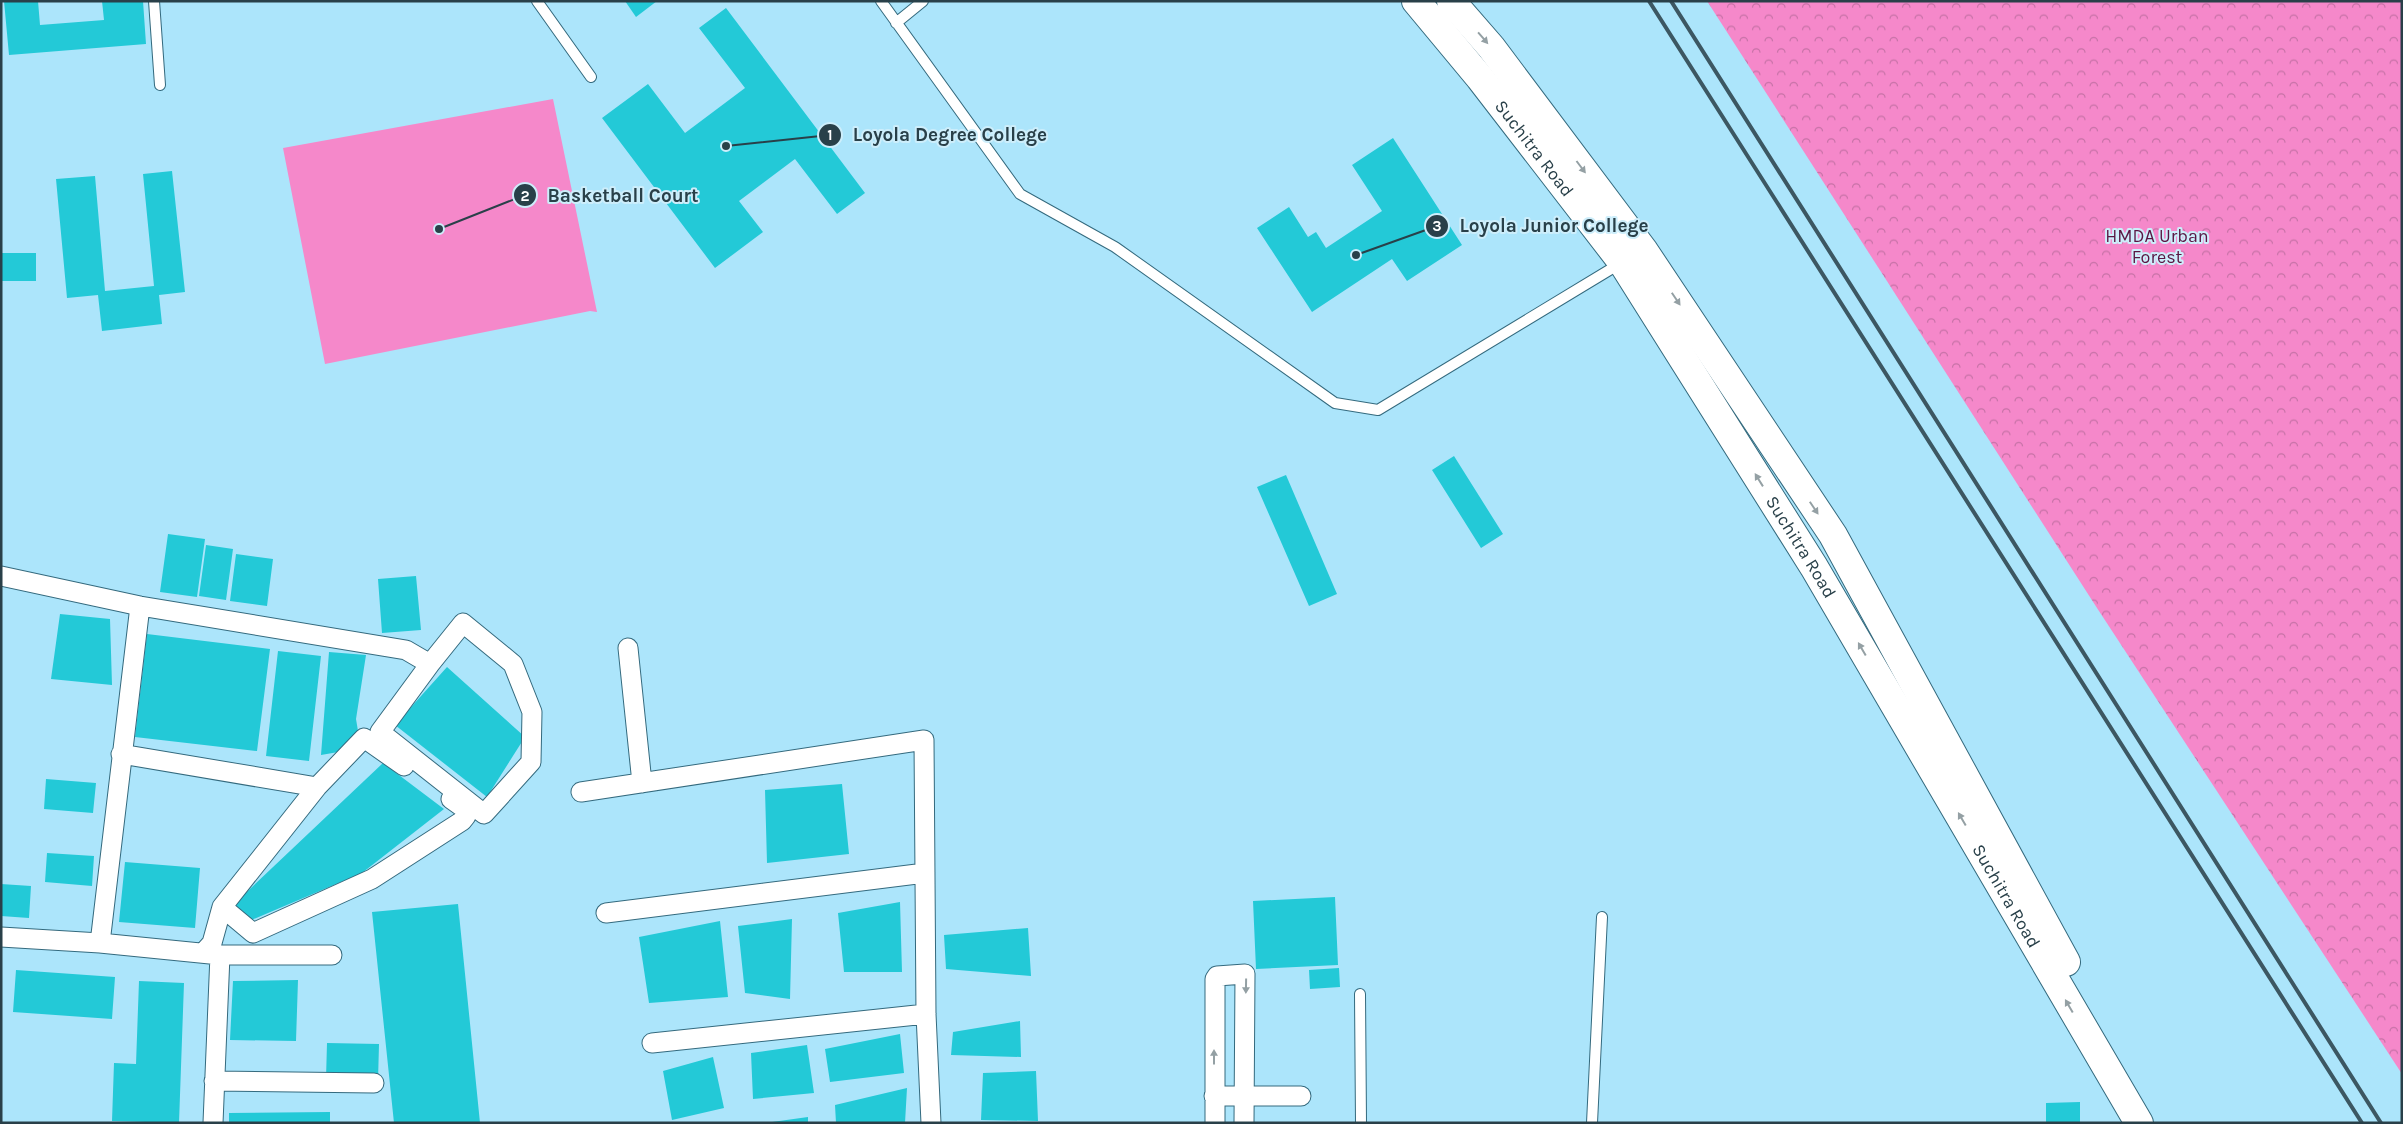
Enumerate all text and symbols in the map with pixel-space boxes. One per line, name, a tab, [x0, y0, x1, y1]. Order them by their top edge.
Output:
one-way arrow	[1477, 32, 1488, 44]
street label: Suchitra Road	[1490, 96, 1579, 201]
callout: Loyola Degree College	[818, 118, 1057, 152]
text: Loyola Degree College	[853, 124, 1047, 146]
text: 1	[827, 126, 833, 144]
one-way arrow	[1576, 160, 1587, 173]
callout: Basketball Court	[512, 178, 708, 212]
text: Basketball Court	[547, 185, 699, 207]
text: 2	[520, 187, 530, 205]
callout: Loyola Junior College	[1425, 209, 1659, 243]
text: Loyola Junior College	[1459, 215, 1649, 237]
text: 3	[1432, 217, 1442, 235]
park label: HMDA Urban Forest	[2105, 225, 2209, 268]
one-way arrow	[1671, 292, 1681, 306]
one-way arrow	[1755, 474, 1764, 487]
street label: Suchitra Road	[1761, 492, 1841, 602]
one-way arrow	[1810, 501, 1819, 514]
one-way arrow	[1858, 642, 1867, 656]
one-way arrow	[1958, 812, 1966, 827]
street label: Suchitra Road	[1967, 840, 2045, 952]
one-way arrow	[1242, 978, 1250, 994]
one-way arrow	[2065, 999, 2074, 1012]
one-way arrow	[1210, 1048, 1218, 1064]

